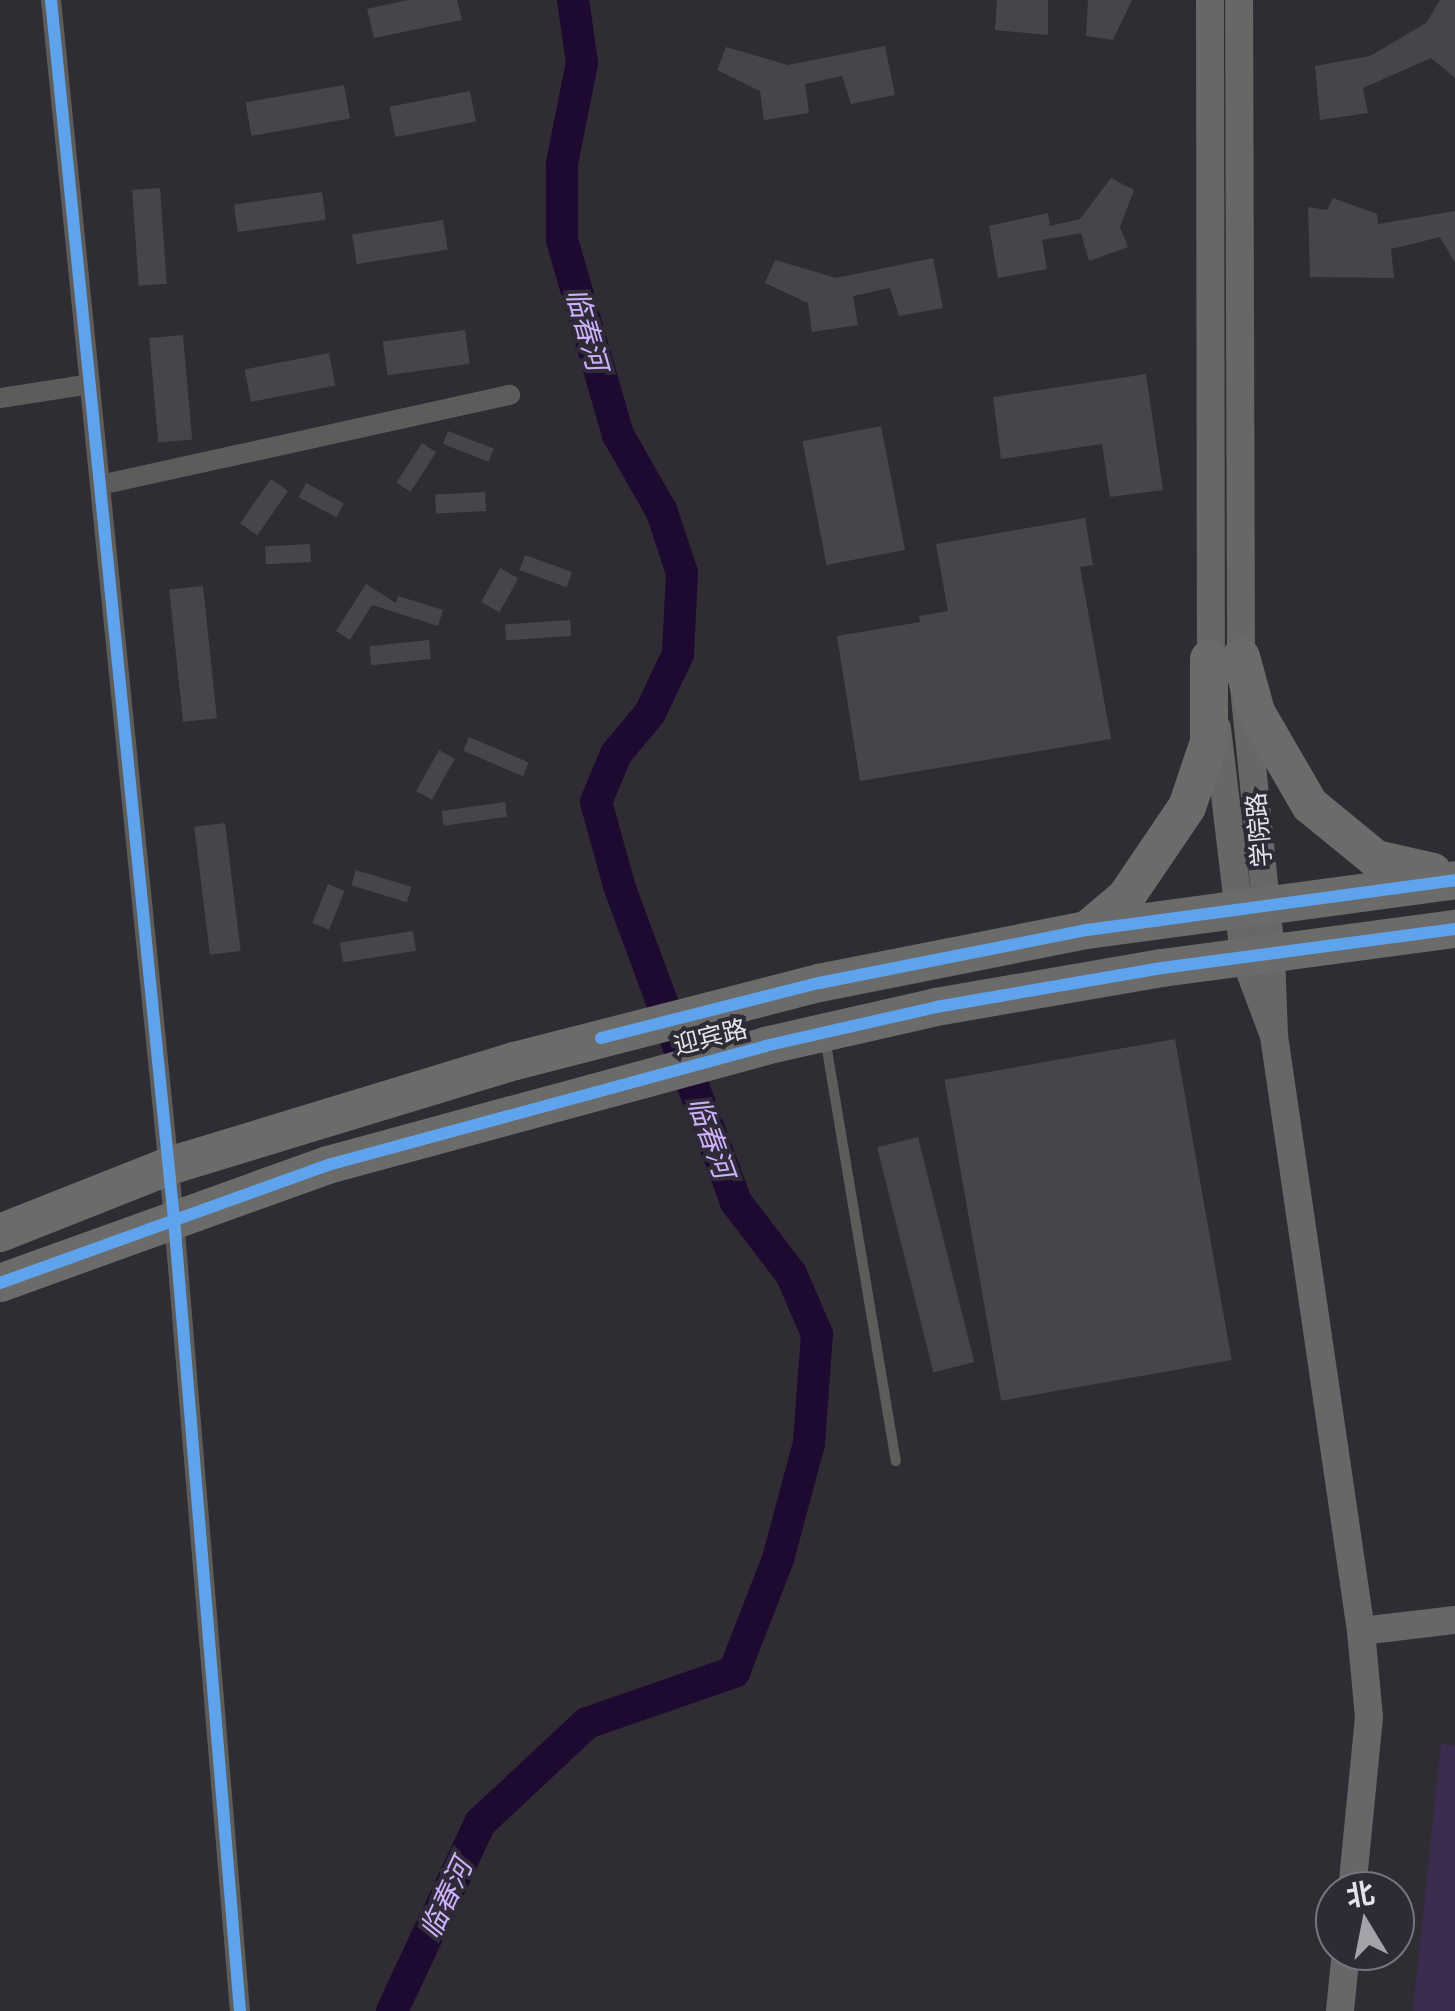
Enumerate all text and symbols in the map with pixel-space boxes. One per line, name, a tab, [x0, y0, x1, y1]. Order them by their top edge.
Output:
water label: 临春河	[560, 284, 616, 374]
street label: 学院路	[1240, 791, 1276, 869]
street label: 迎宾路	[670, 1012, 750, 1060]
water label: 临春河	[682, 1092, 742, 1182]
water label: 临春河	[412, 1853, 478, 1943]
north arrow	[1315, 1871, 1415, 1971]
text: 北	[1343, 1872, 1377, 1915]

